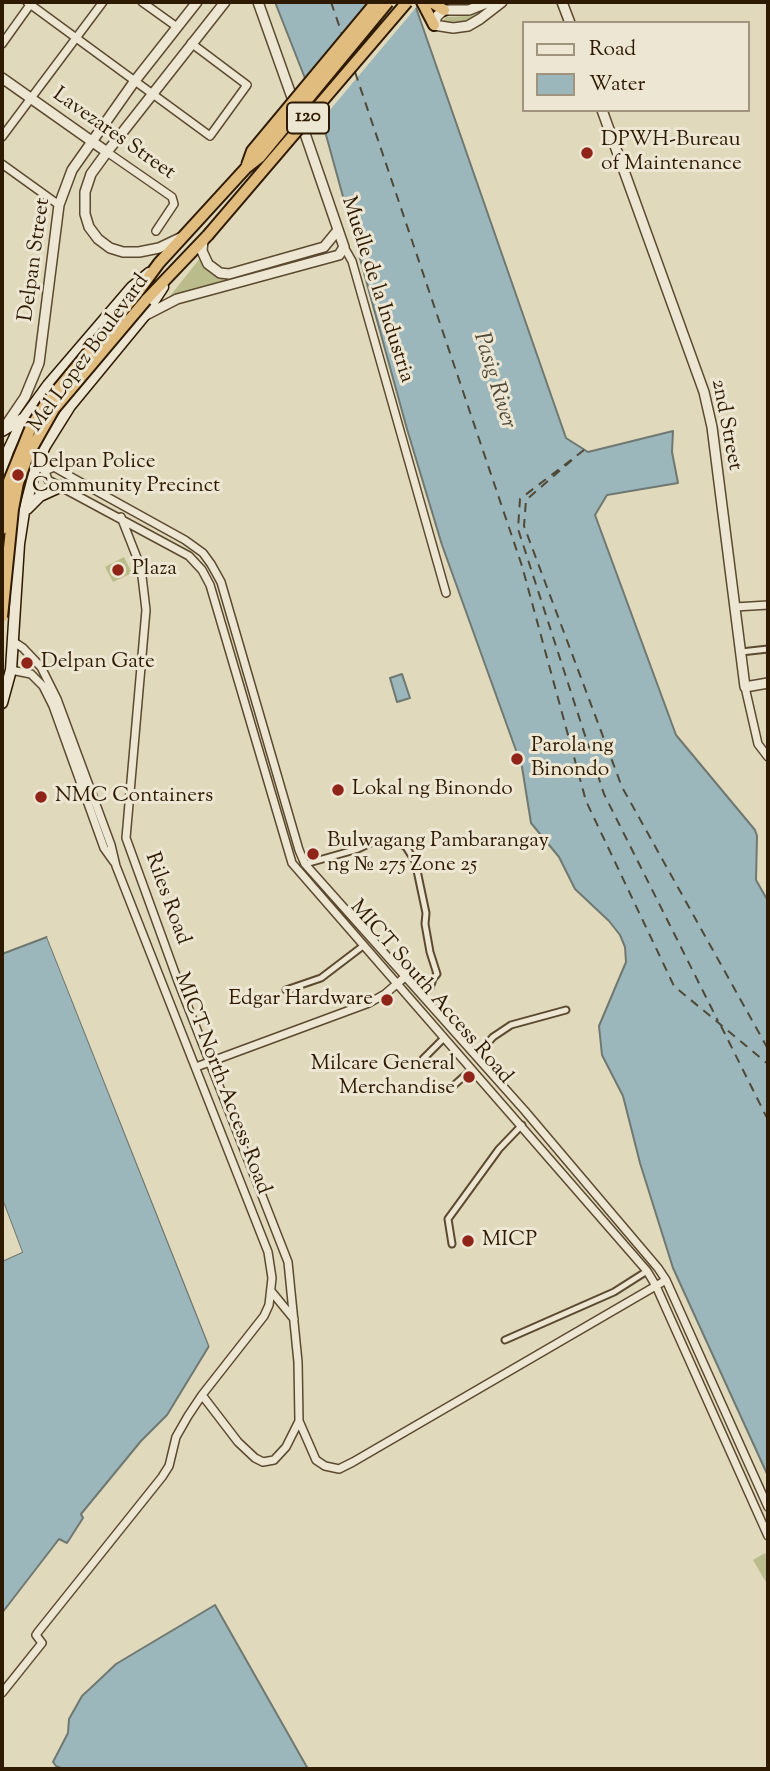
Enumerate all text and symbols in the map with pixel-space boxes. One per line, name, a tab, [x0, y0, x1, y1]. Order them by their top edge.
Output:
legend	[522, 21, 749, 112]
text: Road	[589, 35, 636, 65]
text: Water	[589, 70, 645, 100]
street label: Lavezares Street	[47, 83, 179, 187]
road number: 120	[287, 102, 329, 134]
place label: DPWH-Bureau of Maintenance	[601, 128, 742, 178]
marker: DPWH-Bureau of Maintenance	[579, 145, 595, 161]
street label: Muelle de la Industria	[334, 194, 418, 386]
street label: Delpan Street	[15, 197, 57, 323]
street label: Mel Lopez Boulevard	[24, 270, 156, 438]
water label: Pasig River	[465, 330, 521, 432]
street label: 2nd Street	[704, 377, 746, 473]
place label: Delpan Police Community Precinct	[32, 450, 220, 500]
marker: Delpan Police Community Precinct	[10, 467, 26, 483]
place label: Plaza	[132, 557, 177, 583]
marker: Plaza	[110, 562, 126, 578]
place label: Delpan Gate	[41, 650, 155, 676]
marker: Delpan Gate	[19, 655, 35, 671]
place label: Parola ng Binondo	[531, 734, 614, 784]
marker: Parola ng Binondo	[509, 751, 525, 767]
place label: Lokal ng Binondo	[352, 777, 513, 803]
marker: Lokal ng Binondo	[330, 782, 346, 798]
place label: NMC Containers	[55, 784, 213, 810]
marker: NMC Containers	[33, 789, 49, 805]
place label: Bulwagang Pambarangay ng № 275 Zone 25	[327, 829, 549, 879]
marker: Bulwagang Pambarangay ng № 275 Zone 25	[305, 846, 321, 862]
street label: Riles Road	[138, 849, 194, 949]
street label: MICT South Access Road	[343, 896, 517, 1090]
street label: MICT North Access Road	[167, 970, 275, 1198]
place label: Edgar Hardware	[228, 987, 373, 1013]
marker: Edgar Hardware	[379, 992, 395, 1008]
place label: Milcare General Merchandise	[311, 1052, 455, 1102]
marker: Milcare General Merchandise	[461, 1069, 477, 1085]
place label: MICP	[482, 1228, 537, 1254]
marker: MICP	[460, 1233, 476, 1249]

